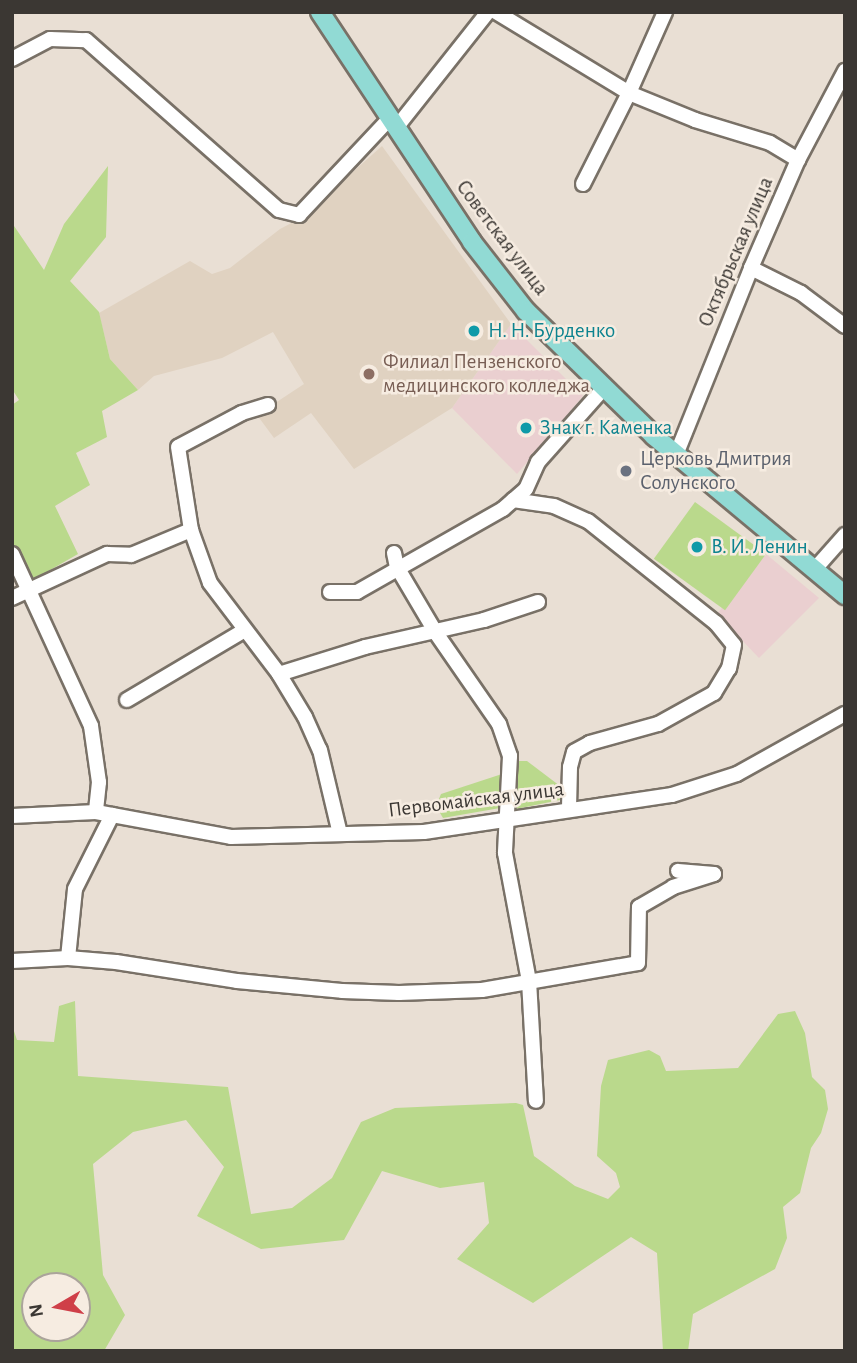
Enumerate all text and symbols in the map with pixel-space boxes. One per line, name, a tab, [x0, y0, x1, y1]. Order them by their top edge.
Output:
street label: Октябрьская улица	[693, 173, 779, 331]
street label: Советская улица	[450, 175, 554, 301]
place label: Н. Н. Бурденко	[488, 318, 615, 344]
marker: Н. Н. Бурденко	[466, 323, 482, 339]
place label: Филиал Пензенского медицинского колледжа	[383, 349, 590, 399]
marker: Филиал Пензенского медицинского колледжа	[361, 366, 377, 382]
place label: Знак г. Каменка	[540, 415, 672, 441]
marker: Знак г. Каменка	[518, 420, 534, 436]
place label: Церковь Дмитрия Солунского	[640, 446, 792, 496]
marker: Церковь Дмитрия Солунского	[618, 463, 634, 479]
place label: В. И. Ленин	[711, 534, 808, 560]
marker: В. И. Ленин	[689, 539, 705, 555]
street label: Первомайская улица	[387, 777, 565, 823]
north arrow	[21, 1272, 91, 1342]
text: N	[26, 1302, 47, 1319]

